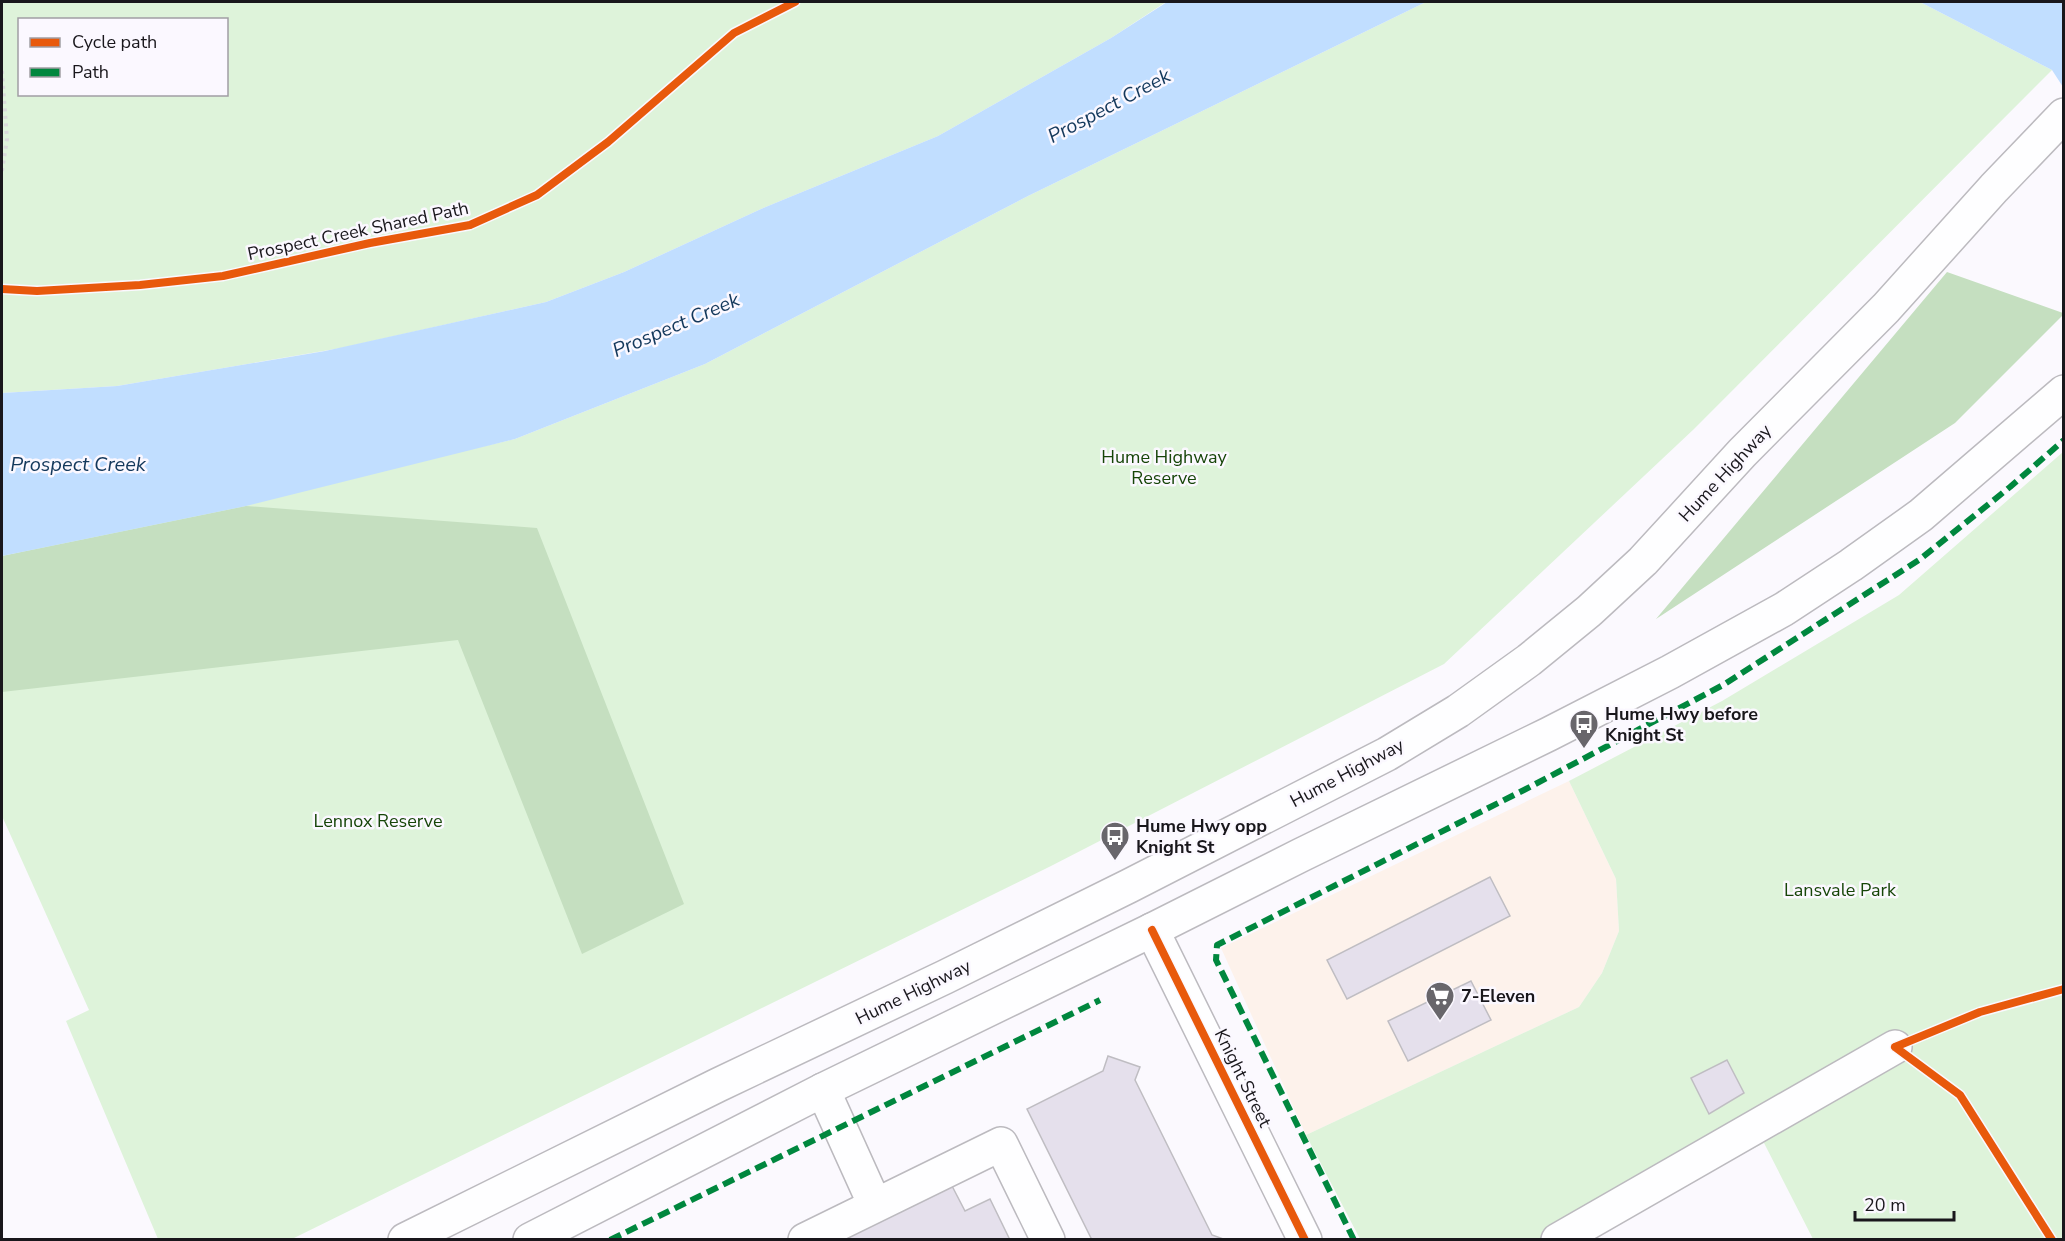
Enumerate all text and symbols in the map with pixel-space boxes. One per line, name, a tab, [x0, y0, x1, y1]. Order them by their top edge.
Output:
legend	[18, 18, 228, 96]
text: Cycle path	[72, 30, 157, 54]
text: Path	[72, 60, 109, 84]
water label: Prospect Creek	[1043, 62, 1176, 150]
street label: Prospect Creek Shared Path	[245, 196, 471, 266]
water label: Prospect Creek	[608, 286, 745, 364]
street label: Hume Highway	[1673, 418, 1777, 527]
park label: Hume Highway Reserve	[1101, 445, 1228, 490]
water label: Prospect Creek	[10, 451, 147, 478]
place label: Hume Hwy before Knight St	[1605, 702, 1758, 747]
bus stop icon: Hume Hwy before Knight St	[1568, 708, 1600, 750]
street label: Hume Highway	[1286, 733, 1409, 813]
park label: Lennox Reserve	[314, 809, 442, 833]
place label: Hume Hwy opp Knight St	[1136, 814, 1267, 859]
bus stop icon: Hume Hwy opp Knight St	[1099, 820, 1131, 862]
park label: Lansvale Park	[1784, 878, 1897, 902]
street label: Hume Highway	[851, 953, 975, 1030]
supermarket icon: 7-Eleven	[1424, 980, 1456, 1022]
place label: 7-Eleven	[1461, 984, 1535, 1008]
street label: Knight Street	[1209, 1025, 1277, 1132]
scale bar	[1855, 1184, 1954, 1222]
text: 20 m	[1864, 1193, 1906, 1217]

